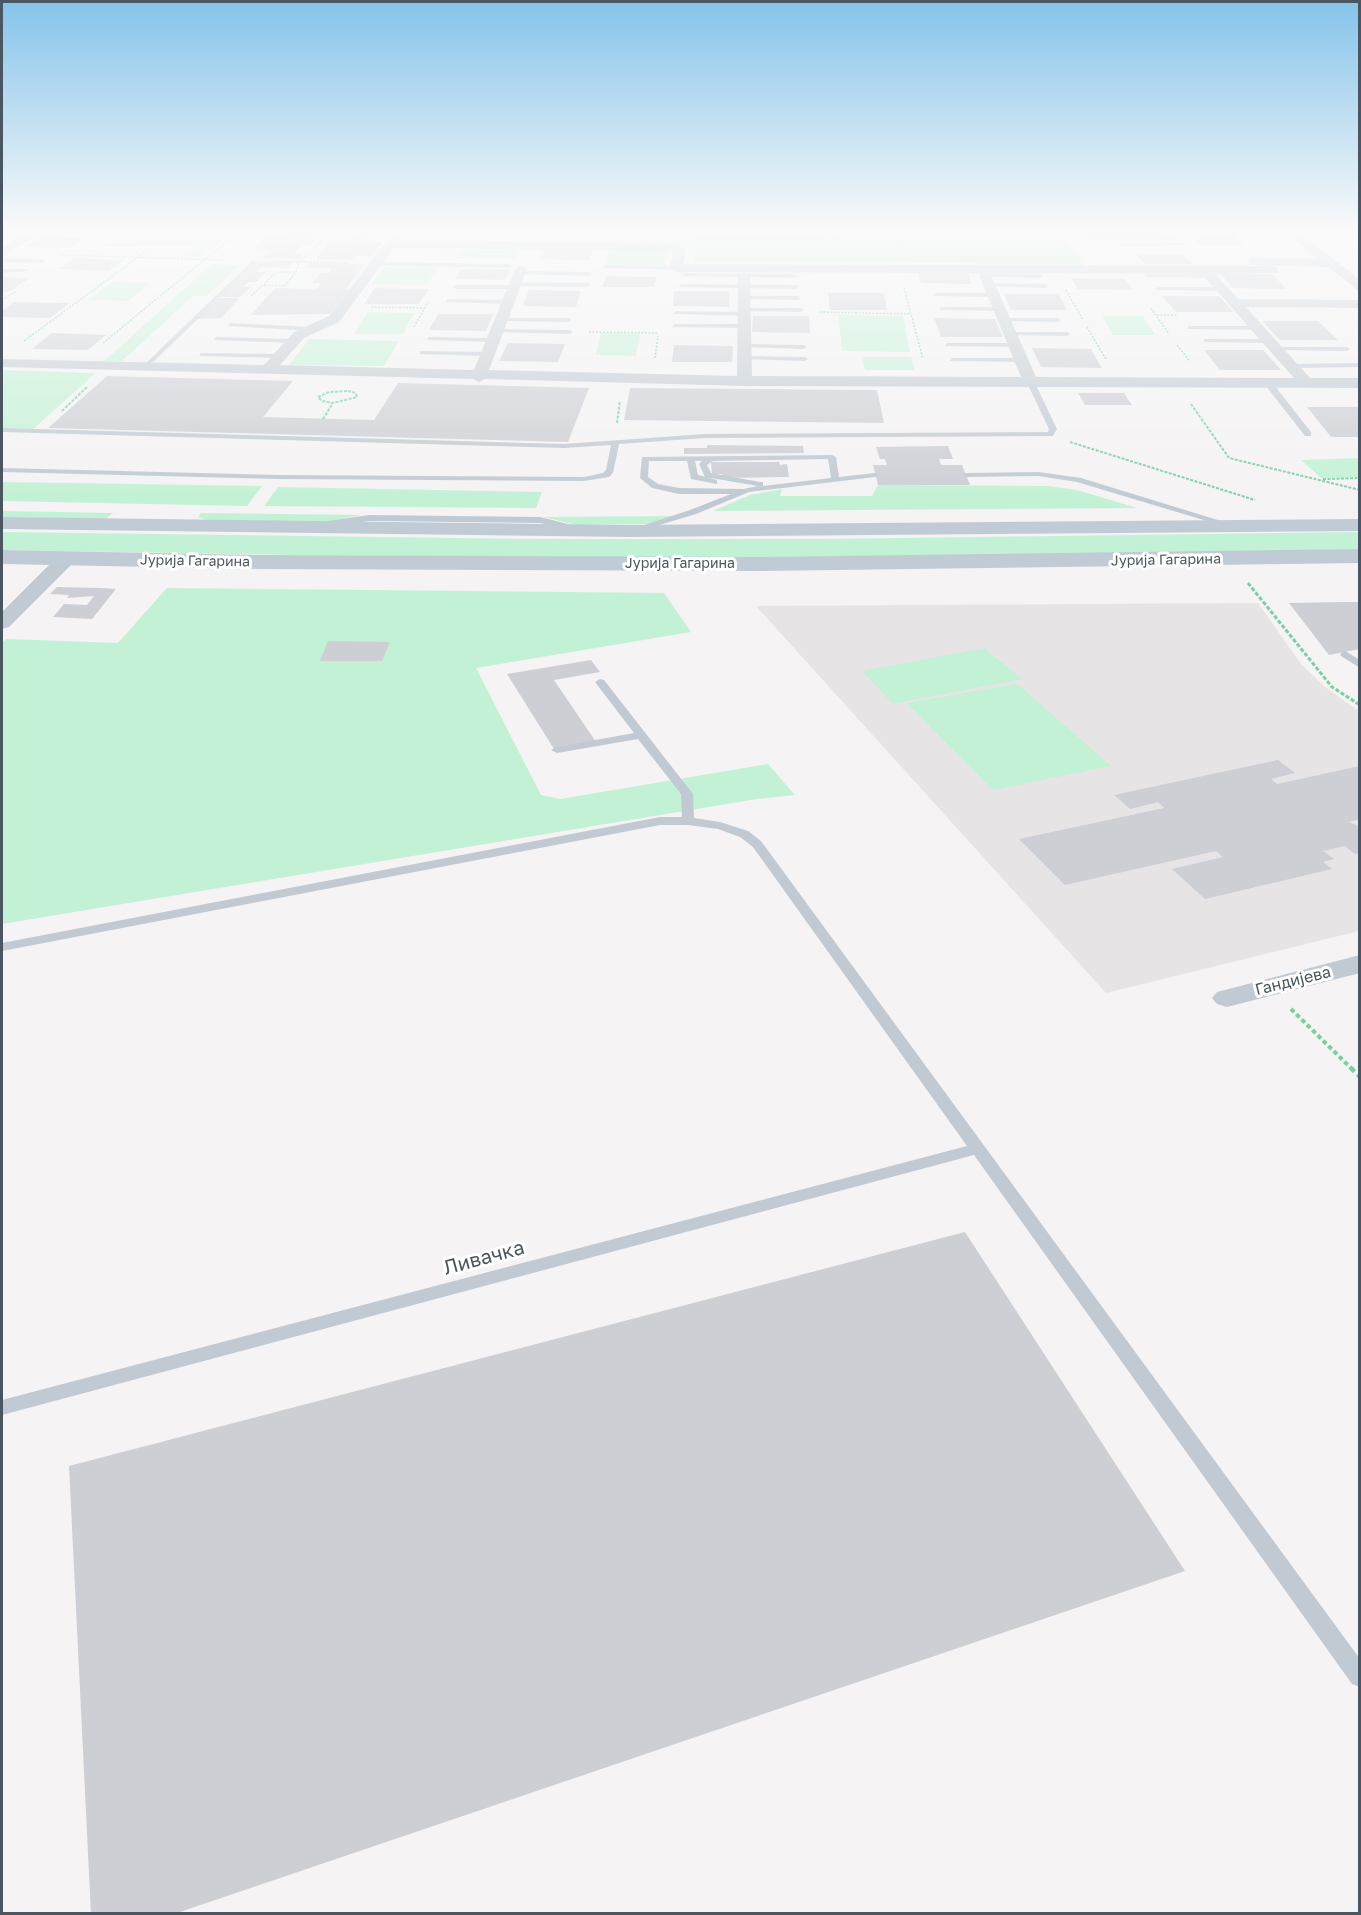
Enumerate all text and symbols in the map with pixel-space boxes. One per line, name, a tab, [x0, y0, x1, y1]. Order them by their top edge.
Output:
street label: Јурија Гагарина	[1111, 551, 1221, 569]
street label: Јурија Гагарина	[140, 552, 250, 570]
street label: Јурија Гагарина	[625, 556, 735, 572]
street label: Гандијева	[1253, 962, 1333, 1000]
street label: Ливачка	[441, 1236, 527, 1280]

